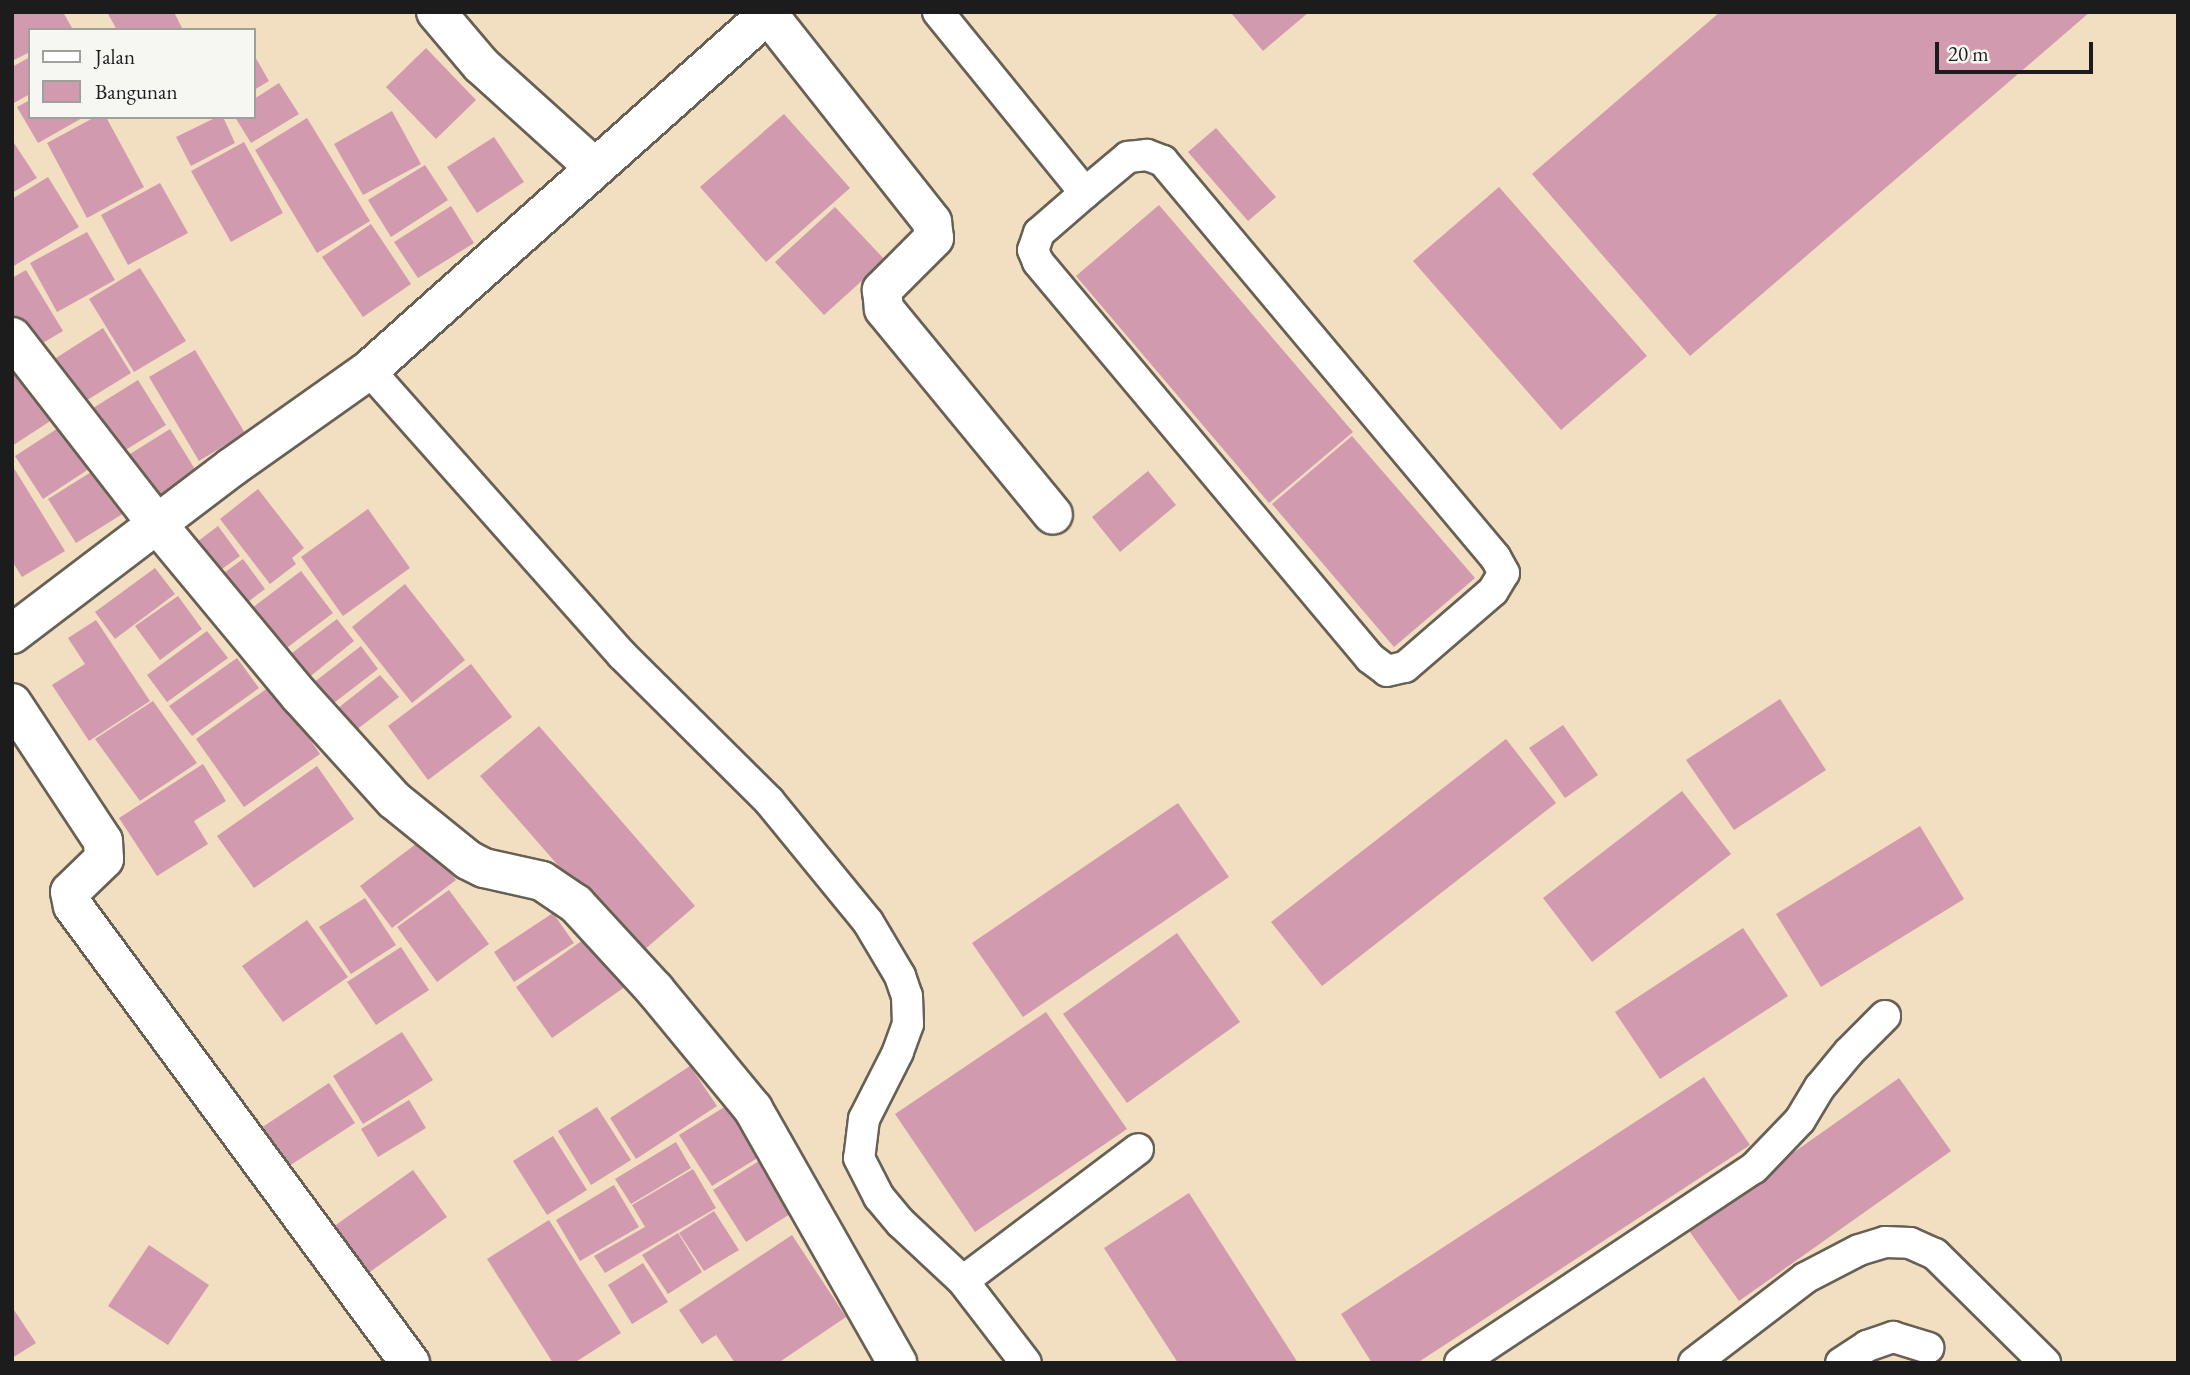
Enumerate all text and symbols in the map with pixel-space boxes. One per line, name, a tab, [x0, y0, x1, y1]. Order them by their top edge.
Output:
legend	[28, 28, 256, 119]
scale bar	[1938, 28, 2096, 72]
text: 20 m	[1948, 40, 1989, 67]
text: Jalan	[95, 43, 135, 70]
text: Bangunan	[95, 78, 178, 105]

